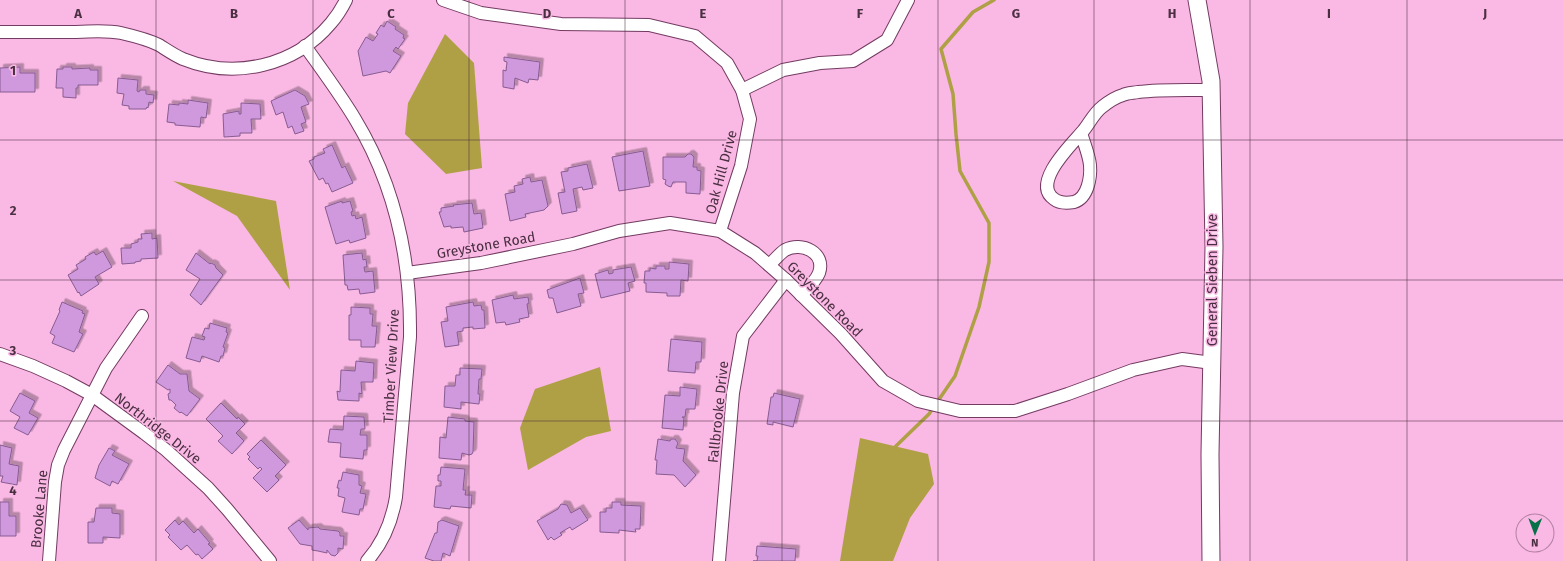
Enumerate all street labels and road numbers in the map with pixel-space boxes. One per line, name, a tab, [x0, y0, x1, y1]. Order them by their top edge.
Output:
street label: Oak Hill Drive	[702, 128, 741, 216]
street label: General Sieben Drive	[1204, 214, 1221, 346]
street label: Greystone Road	[436, 228, 537, 263]
street label: Greystone Road	[783, 258, 866, 341]
street label: Timber View Drive	[380, 309, 403, 423]
street label: Fallbrooke Drive	[705, 360, 732, 464]
street label: Northridge Drive	[111, 389, 204, 468]
street label: Brooke Lane	[28, 469, 51, 549]

